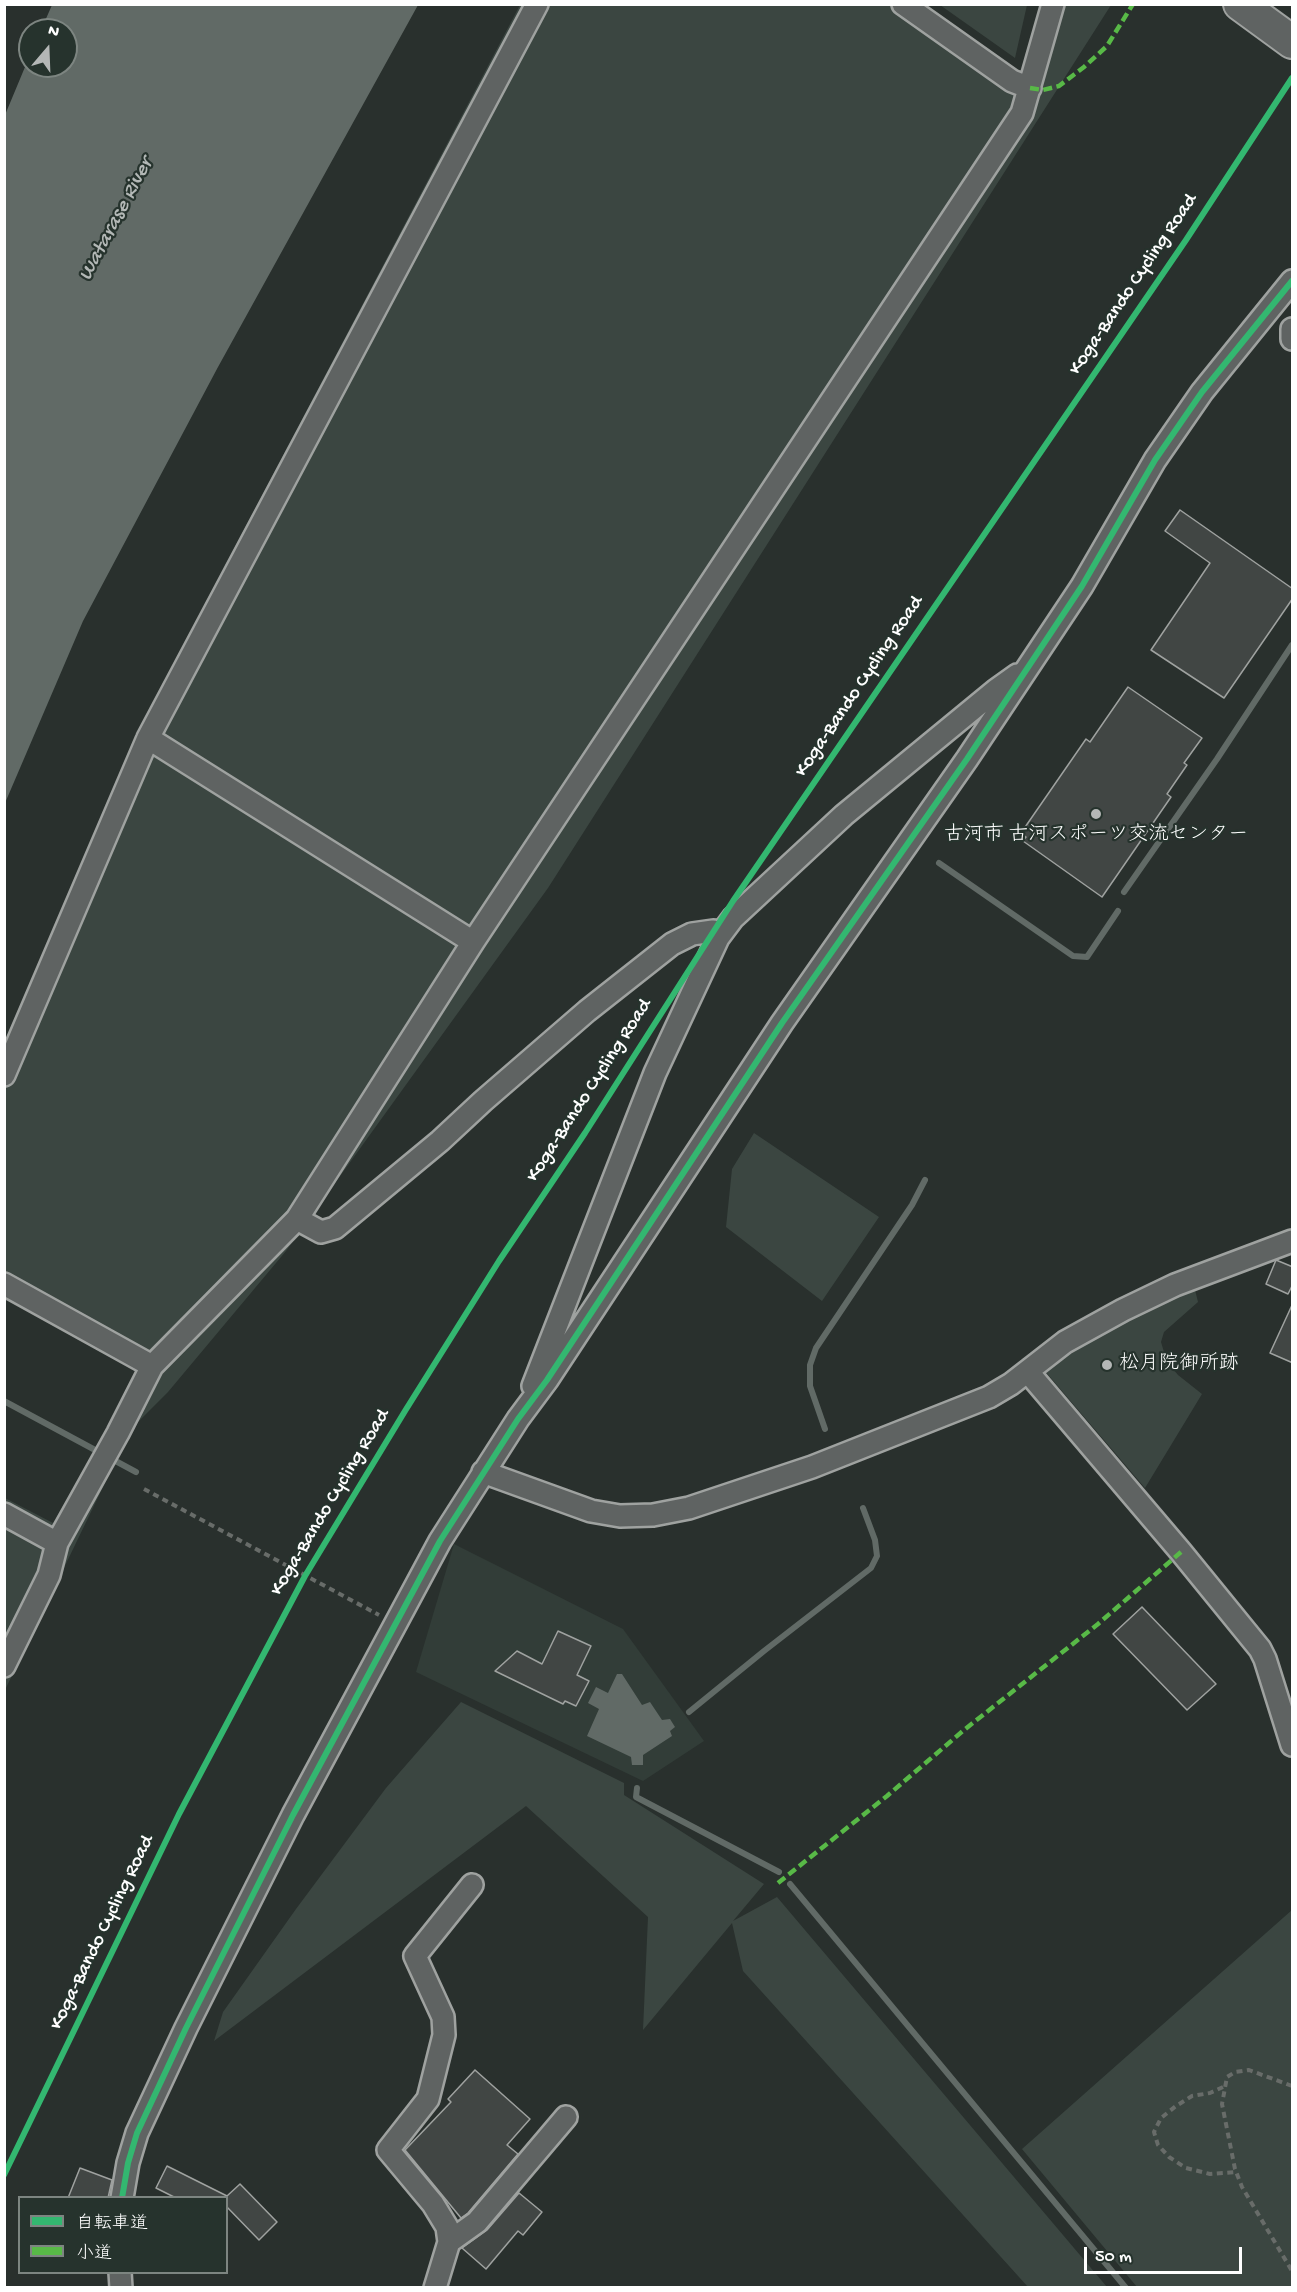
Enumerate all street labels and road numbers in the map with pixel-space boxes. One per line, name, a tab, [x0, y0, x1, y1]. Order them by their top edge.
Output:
street label: Koga-Bando Cycling Road	[1064, 190, 1204, 380]
street label: Koga-Bando Cycling Road	[790, 592, 930, 782]
street label: Koga-Bando Cycling Road	[522, 995, 658, 1187]
street label: Koga-Bando Cycling Road	[266, 1405, 396, 1601]
street label: Koga-Bando Cycling Road	[45, 1832, 161, 2034]

